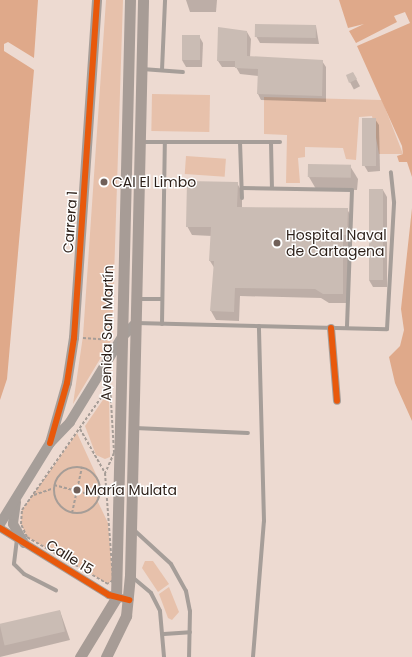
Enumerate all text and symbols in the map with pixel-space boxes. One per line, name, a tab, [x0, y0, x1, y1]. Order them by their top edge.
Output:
place label: CAI El Limbo	[112, 174, 196, 190]
marker: CAI El Limbo	[99, 177, 109, 187]
street label: Carrera 1	[59, 190, 81, 254]
place label: Hospital Naval de Cartagena	[286, 227, 387, 260]
marker: Hospital Naval de Cartagena	[271, 237, 283, 249]
street label: Avenida San Martín	[97, 265, 117, 401]
place label: María Mulata	[85, 482, 177, 498]
marker: María Mulata	[72, 485, 82, 495]
street label: Calle 15	[43, 536, 97, 578]

